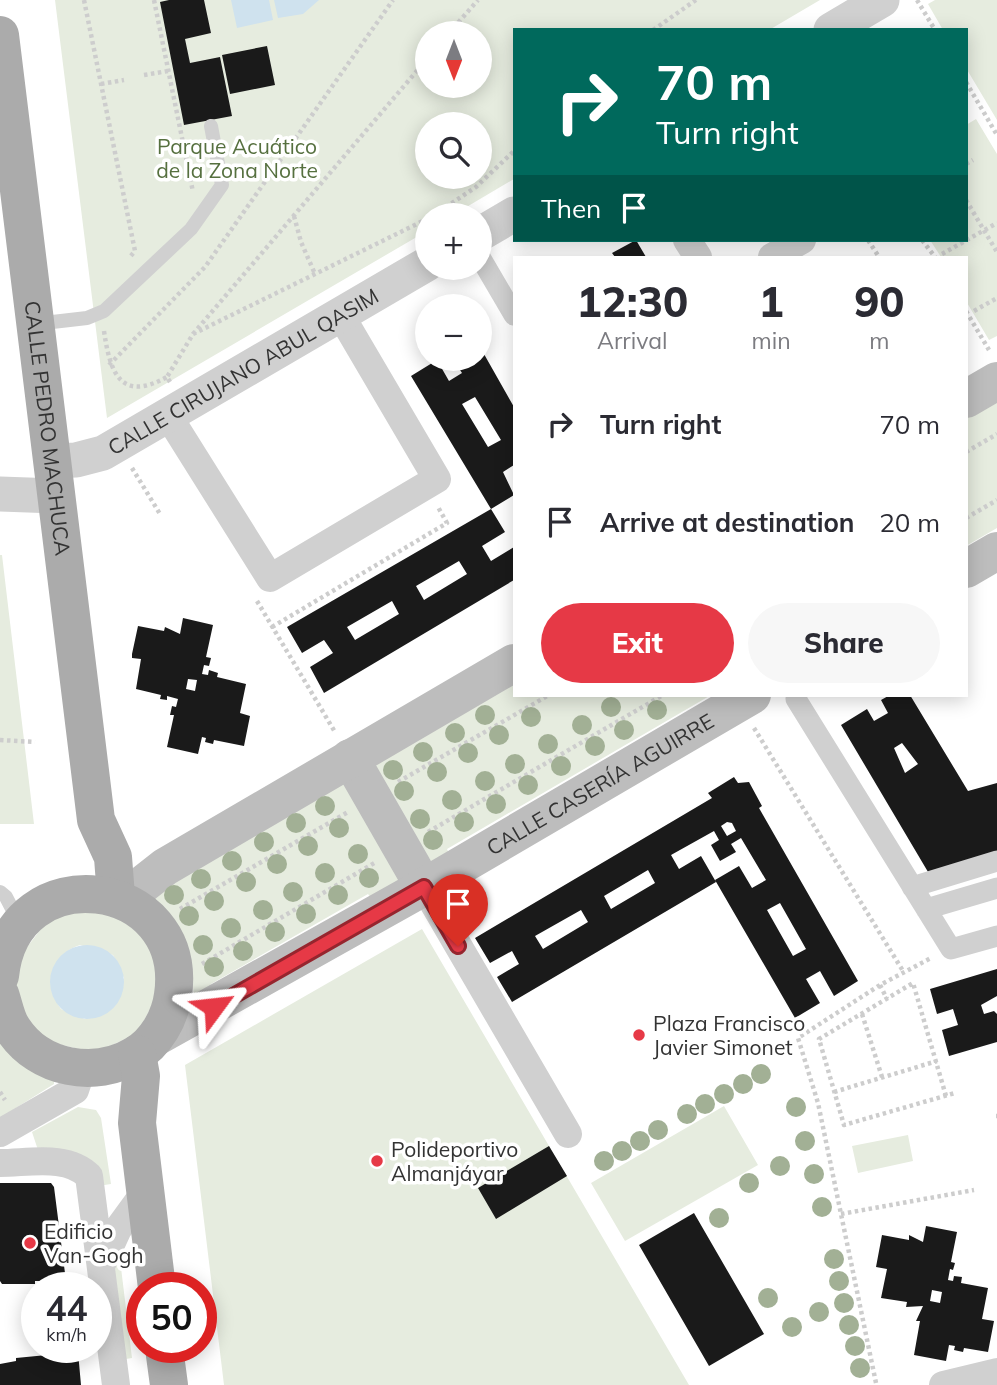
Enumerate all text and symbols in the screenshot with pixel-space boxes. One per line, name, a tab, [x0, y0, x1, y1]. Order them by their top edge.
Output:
north arrow	[415, 21, 492, 98]
map controls	[415, 21, 492, 371]
text: 70 m	[656, 51, 772, 112]
icon: right	[541, 56, 632, 147]
button: search	[415, 112, 492, 189]
text: Turn right	[656, 112, 799, 152]
park label: Parque Acuático de la Zona Norte	[156, 133, 318, 183]
icon: arrive	[615, 189, 653, 227]
text: Then	[541, 192, 601, 225]
button: +	[415, 203, 492, 280]
text: 12:30	[576, 275, 688, 328]
text: 1	[759, 275, 784, 328]
text: 90	[854, 275, 905, 328]
street label: CALLE CIRUJANO ABUL QASIM	[103, 282, 383, 460]
button: −	[415, 294, 492, 371]
street label: CALLE PEDRO MACHUCA	[20, 299, 77, 558]
text: Arrival	[597, 326, 667, 355]
text: min	[752, 326, 791, 355]
text: m	[869, 326, 889, 355]
icon: right	[541, 405, 579, 443]
text: Turn right	[600, 408, 721, 441]
text: 70 m	[879, 408, 940, 441]
icon: arrive	[541, 503, 579, 541]
text: Arrive at destination	[600, 506, 855, 539]
text: 20 m	[879, 506, 940, 539]
button: Exit	[541, 603, 734, 683]
button: Share	[748, 603, 940, 683]
street label: CALLE CASERÍA AGUIRRE	[482, 707, 718, 861]
pin	[428, 874, 488, 946]
icon: arrive	[439, 885, 477, 923]
position arrow	[177, 970, 251, 1044]
place label: Plaza Francisco Javier Simonet	[653, 1010, 805, 1060]
marker: Plaza Francisco Javier Simonet	[631, 1027, 647, 1043]
place label: Polideportivo Almanjáyar	[391, 1136, 518, 1186]
marker: Polideportivo Almanjáyar	[369, 1153, 385, 1169]
place label: Edificio Van-Gogh	[44, 1218, 144, 1268]
marker: Edificio Van-Gogh	[22, 1235, 38, 1251]
speed limit sign: 50	[126, 1272, 217, 1363]
text: 44	[45, 1286, 88, 1330]
text: km/h	[46, 1323, 87, 1346]

